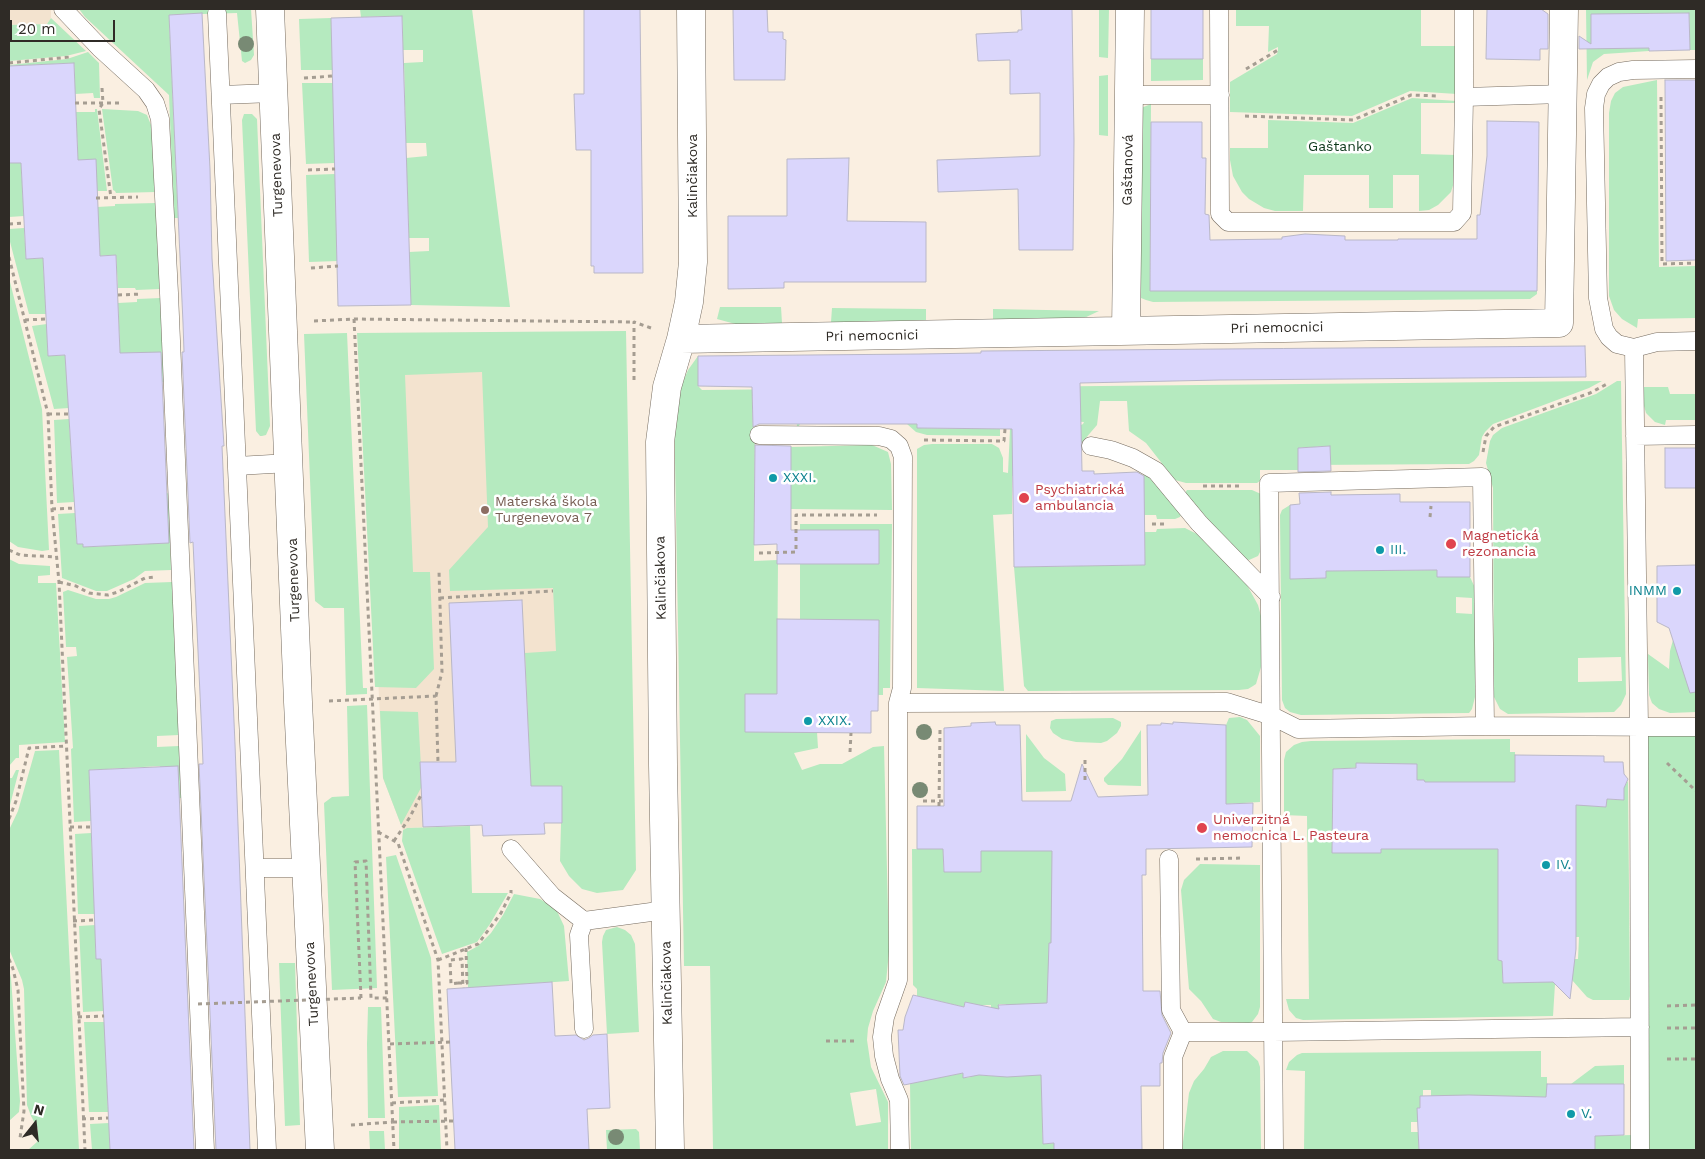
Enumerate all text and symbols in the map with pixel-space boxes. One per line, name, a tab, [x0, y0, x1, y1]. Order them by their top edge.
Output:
scale bar	[12, 10, 118, 42]
text: 20 m	[18, 20, 56, 38]
street label: Turgenevova	[267, 133, 287, 217]
street label: Kalinčiakova	[685, 134, 701, 218]
street label: Gaštanová	[1119, 134, 1137, 206]
park label: Gaštanko	[1308, 139, 1372, 155]
street label: Pri nemocnici	[1230, 319, 1324, 337]
street label: Pri nemocnici	[825, 327, 919, 345]
place label: XXXI.	[783, 470, 816, 486]
marker: XXXI.	[767, 472, 779, 484]
place label: Psychiatrická ambulancia	[1035, 482, 1124, 514]
marker: Psychiatrická ambulancia	[1017, 491, 1031, 505]
place label: Materská škola Turgenevova 7	[495, 494, 597, 526]
marker: Materská škola Turgenevova 7	[479, 504, 491, 516]
place label: Magnetická rezonancia	[1462, 528, 1539, 560]
street label: Kalinčiakova	[652, 536, 670, 620]
marker: Magnetická rezonancia	[1444, 537, 1458, 551]
street label: Turgenevova	[284, 538, 304, 622]
place label: III.	[1390, 542, 1406, 558]
marker: III.	[1374, 544, 1386, 556]
place label: INMM	[1629, 583, 1667, 599]
marker: INMM	[1671, 585, 1683, 597]
place label: XXIX.	[818, 713, 851, 729]
marker: XXIX.	[802, 715, 814, 727]
place label: Univerzitná nemocnica L. Pasteura	[1213, 812, 1369, 844]
marker: Univerzitná nemocnica L. Pasteura	[1195, 821, 1209, 835]
place label: IV.	[1556, 857, 1571, 873]
marker: IV.	[1540, 859, 1552, 871]
street label: Turgenevova	[301, 941, 323, 1027]
street label: Kalinčiakova	[658, 941, 676, 1025]
north arrow	[10, 1099, 60, 1149]
text: N	[32, 1100, 46, 1119]
place label: V.	[1581, 1106, 1592, 1122]
marker: V.	[1565, 1108, 1577, 1120]

